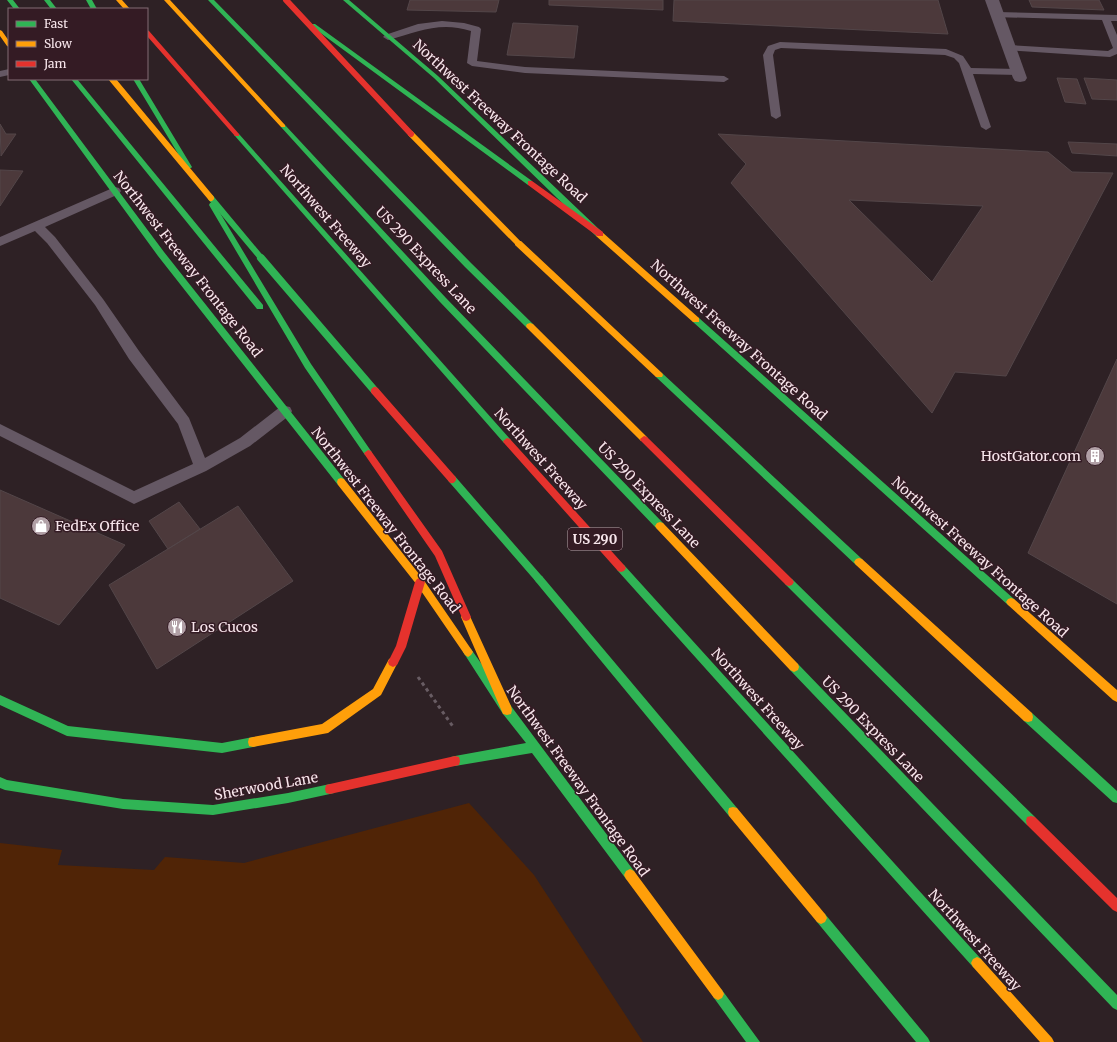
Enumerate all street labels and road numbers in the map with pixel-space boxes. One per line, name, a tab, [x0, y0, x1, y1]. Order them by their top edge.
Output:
street label: Northwest Freeway Frontage Road	[409, 36, 591, 207]
street label: Northwest Freeway	[276, 161, 376, 272]
street label: Northwest Freeway Frontage Road	[110, 167, 267, 361]
street label: US 290 Express Lane	[372, 203, 480, 317]
street label: Northwest Freeway Frontage Road	[647, 256, 831, 424]
street label: Northwest Freeway	[491, 404, 592, 514]
street label: Northwest Freeway Frontage Road	[308, 423, 465, 617]
street label: US 290 Express Lane	[594, 439, 704, 551]
street label: Northwest Freeway Frontage Road	[888, 473, 1072, 641]
road number: US 290	[568, 528, 622, 550]
street label: Northwest Freeway	[708, 644, 809, 754]
street label: US 290 Express Lane	[818, 672, 928, 786]
street label: Northwest Freeway Frontage Road	[503, 682, 654, 880]
street label: Sherwood Lane	[213, 768, 319, 804]
street label: Northwest Freeway	[925, 885, 1026, 995]

